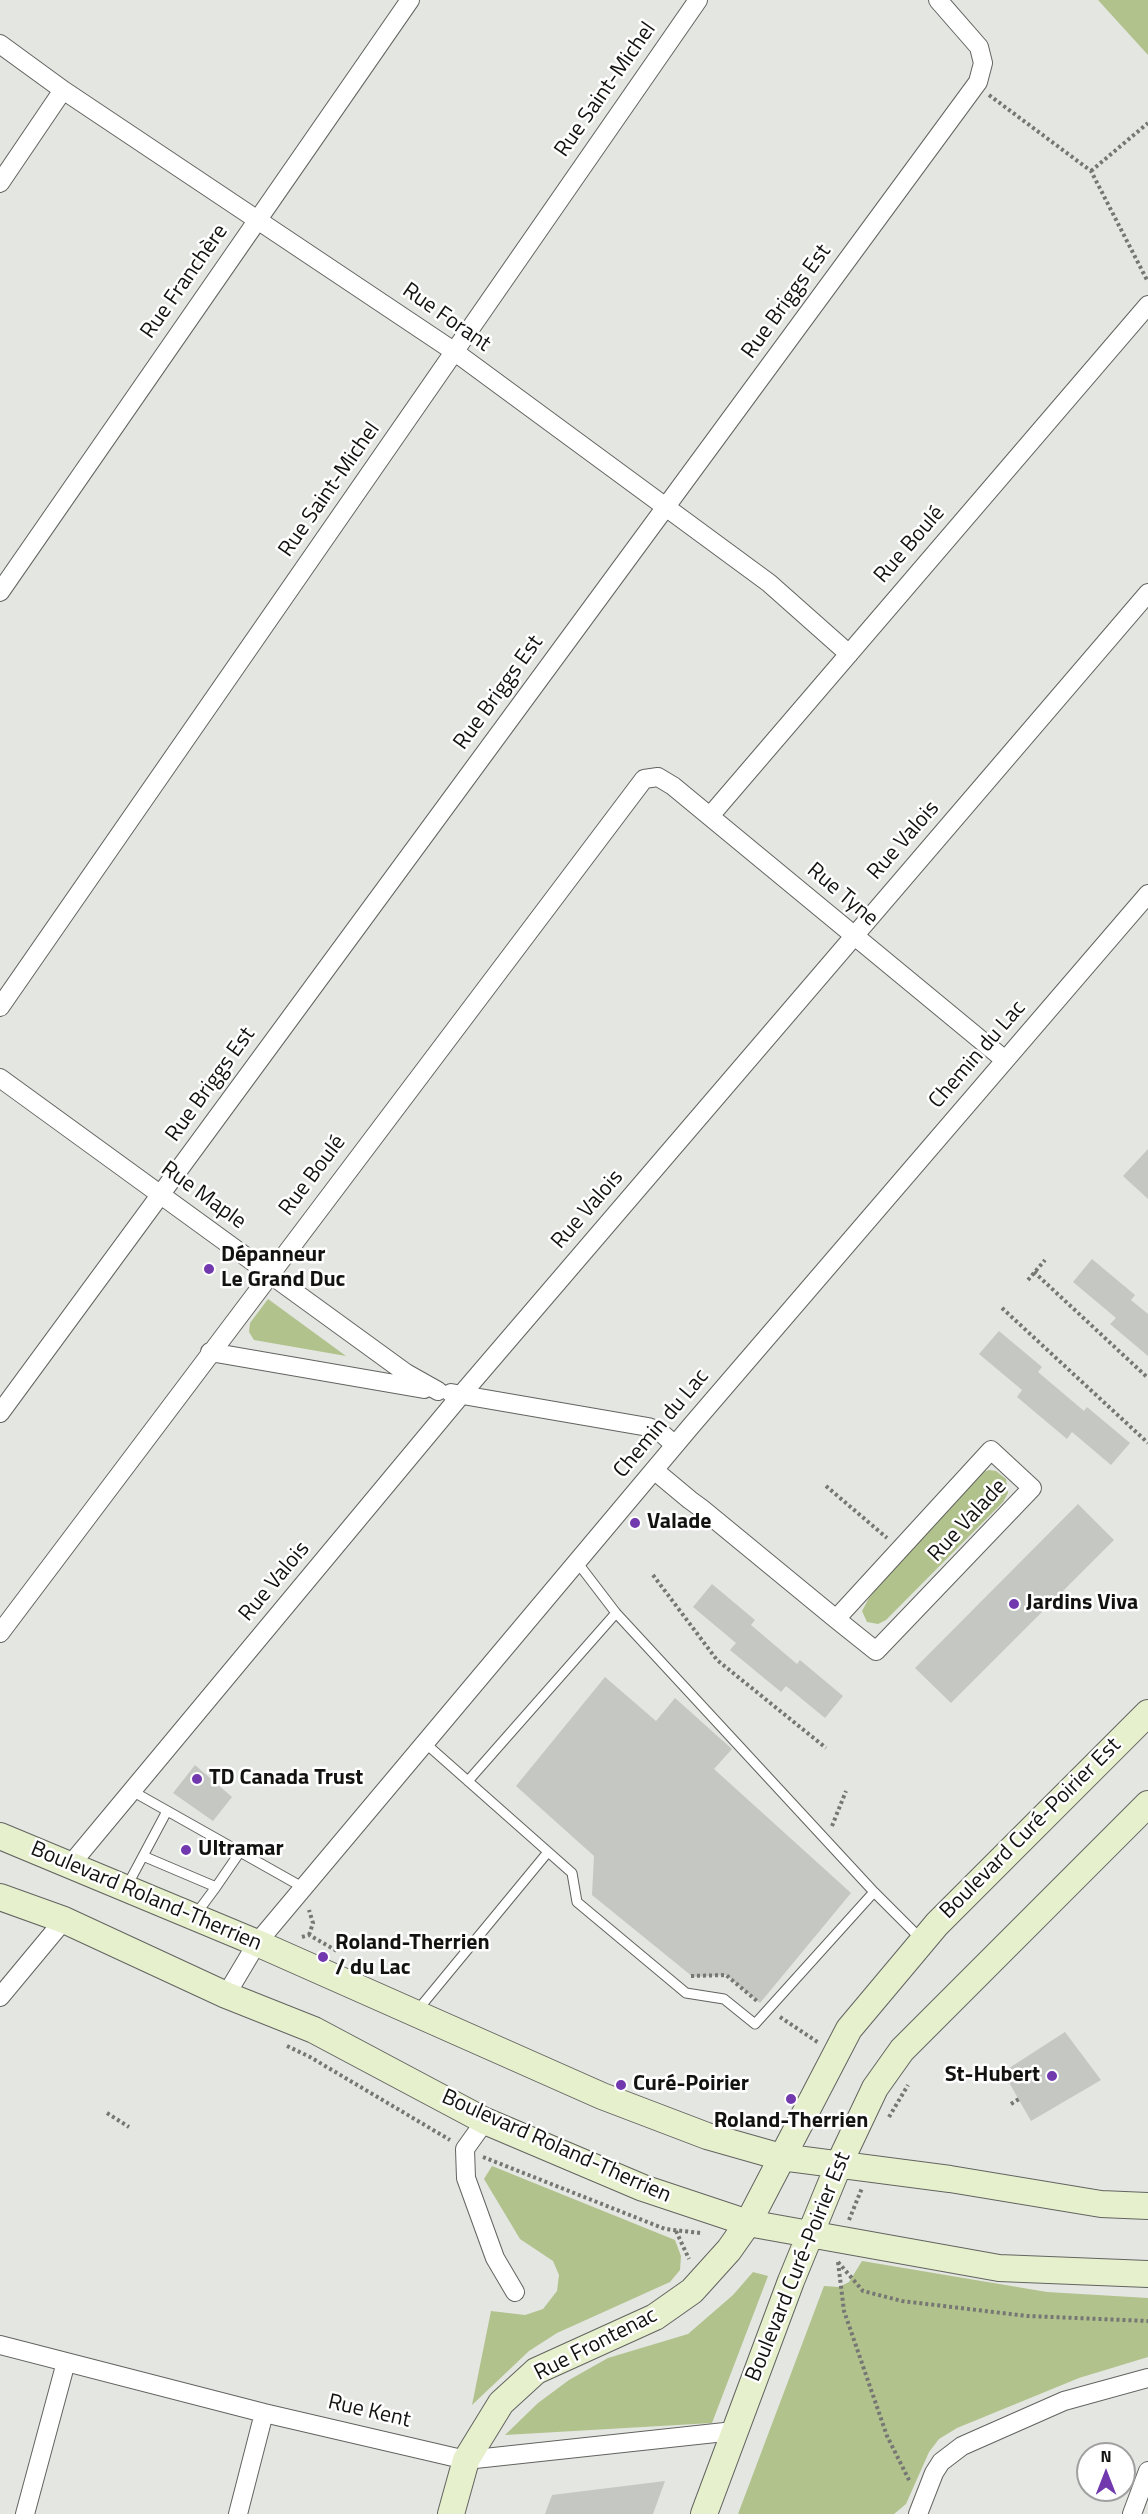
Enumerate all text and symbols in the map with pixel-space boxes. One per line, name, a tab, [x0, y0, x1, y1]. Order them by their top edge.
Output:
street label: Rue Saint-Michel	[550, 18, 662, 162]
street label: Rue Franchère	[136, 220, 234, 344]
street label: Rue Briggs Est	[737, 240, 837, 364]
street label: Rue Forant	[397, 278, 495, 358]
street label: Rue Saint-Michel	[274, 418, 386, 562]
street label: Rue Boulé	[869, 501, 951, 589]
street label: Rue Briggs Est	[449, 631, 549, 755]
street label: Rue Valois	[863, 796, 945, 886]
street label: Rue Tyne	[801, 858, 883, 932]
street label: Chemin du Lac	[924, 996, 1032, 1114]
street label: Rue Briggs Est	[161, 1023, 261, 1147]
street label: Rue Boulé	[274, 1130, 352, 1222]
street label: Rue Maple	[155, 1156, 251, 1236]
street label: Rue Valois	[547, 1165, 629, 1255]
place label: Dépanneur Le Grand Duc	[221, 1243, 345, 1294]
marker: Dépanneur Le Grand Duc	[202, 1262, 216, 1276]
street label: Chemin du Lac	[609, 1364, 715, 1484]
street label: Rue Valade	[923, 1474, 1013, 1568]
place label: Valade	[647, 1510, 711, 1536]
marker: Valade	[628, 1516, 642, 1530]
street label: Rue Valois	[234, 1537, 316, 1627]
place label: Jardins Viva	[1026, 1591, 1138, 1617]
marker: Jardins Viva	[1007, 1597, 1021, 1611]
street label: Boulevard Curé-Poirier Est	[935, 1733, 1127, 1925]
place label: TD Canada Trust	[209, 1766, 363, 1792]
marker: TD Canada Trust	[190, 1772, 204, 1786]
street label: Boulevard Roland-Therrien	[27, 1836, 265, 1958]
place label: Ultramar	[198, 1837, 284, 1863]
marker: Ultramar	[179, 1843, 193, 1857]
place label: Roland-Therrien / du Lac	[335, 1931, 490, 1982]
marker: Roland-Therrien / du Lac	[316, 1950, 330, 1964]
place label: St-Hubert	[945, 2063, 1040, 2089]
marker: St-Hubert	[1045, 2069, 1059, 2083]
place label: Curé-Poirier	[633, 2072, 749, 2098]
marker: Curé-Poirier	[614, 2078, 628, 2092]
street label: Boulevard Roland-Therrien	[437, 2084, 675, 2210]
marker: Roland-Therrien	[784, 2092, 798, 2106]
place label: Roland-Therrien	[714, 2109, 868, 2135]
street label: Boulevard Curé-Poirier Est	[741, 2148, 857, 2386]
street label: Rue Frontenac	[530, 2303, 662, 2387]
street label: Rue Kent	[325, 2390, 413, 2434]
north arrow	[1076, 2442, 1136, 2502]
text: N	[1100, 2444, 1112, 2468]

